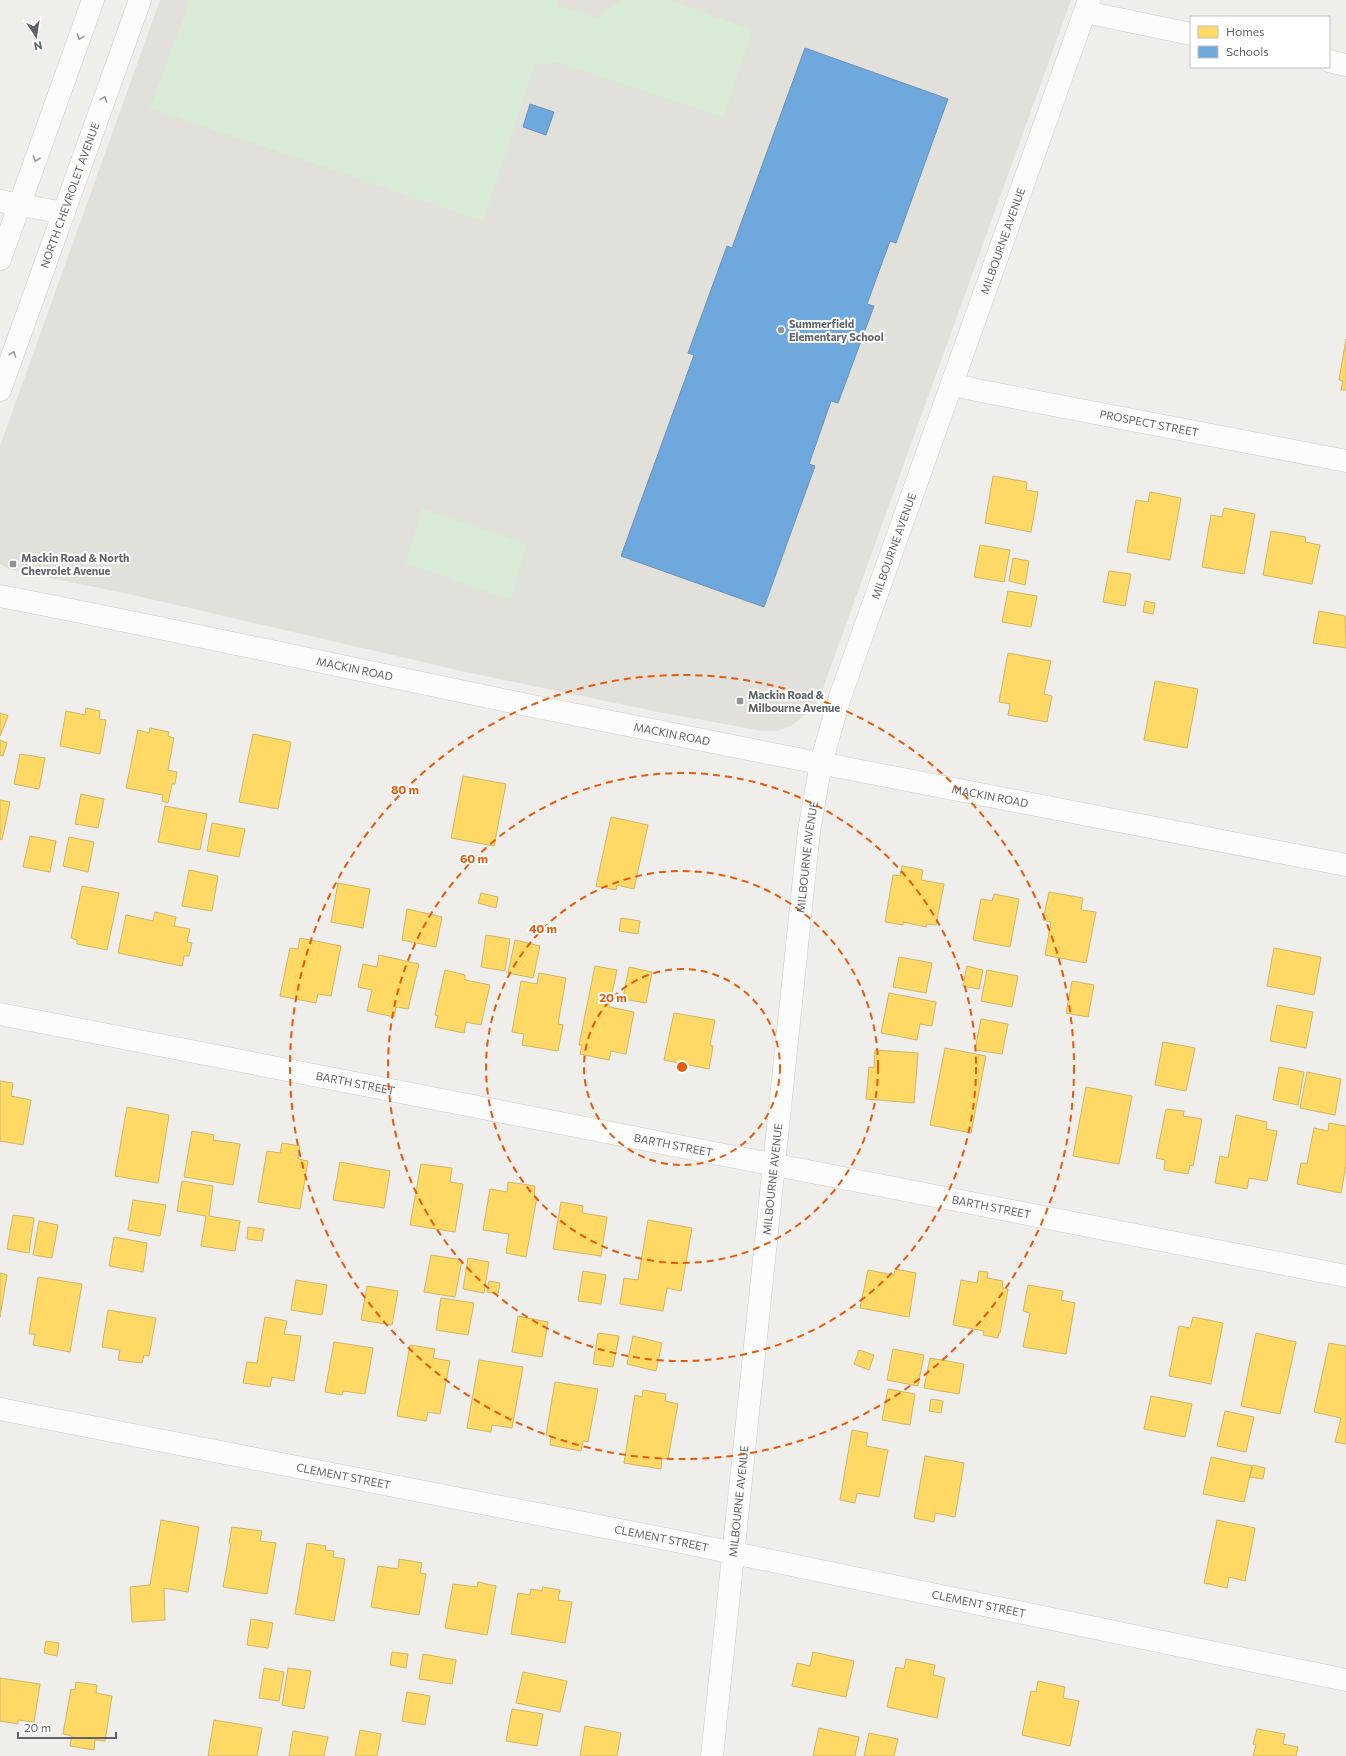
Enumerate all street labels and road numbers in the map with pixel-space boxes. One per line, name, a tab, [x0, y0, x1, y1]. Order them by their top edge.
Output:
street label: NORTH CHEVROLET AVENUE	[37, 120, 102, 270]
street label: MILBOURNE AVENUE	[977, 186, 1027, 296]
street label: PROSPECT STREET	[1099, 407, 1200, 439]
street label: MILBOURNE AVENUE	[868, 491, 918, 601]
street label: MACKIN ROAD	[315, 654, 394, 683]
street label: MACKIN ROAD	[633, 720, 711, 748]
street label: MACKIN ROAD	[951, 782, 1030, 809]
street label: MILBOURNE AVENUE	[793, 800, 820, 913]
street label: BARTH STREET	[315, 1069, 396, 1097]
street label: MILBOURNE AVENUE	[760, 1123, 784, 1236]
street label: BARTH STREET	[633, 1131, 714, 1159]
street label: BARTH STREET	[951, 1192, 1032, 1221]
street label: MILBOURNE AVENUE	[726, 1445, 751, 1558]
street label: CLEMENT STREET	[295, 1460, 392, 1491]
street label: CLEMENT STREET	[613, 1522, 710, 1554]
street label: CLEMENT STREET	[931, 1587, 1027, 1619]

